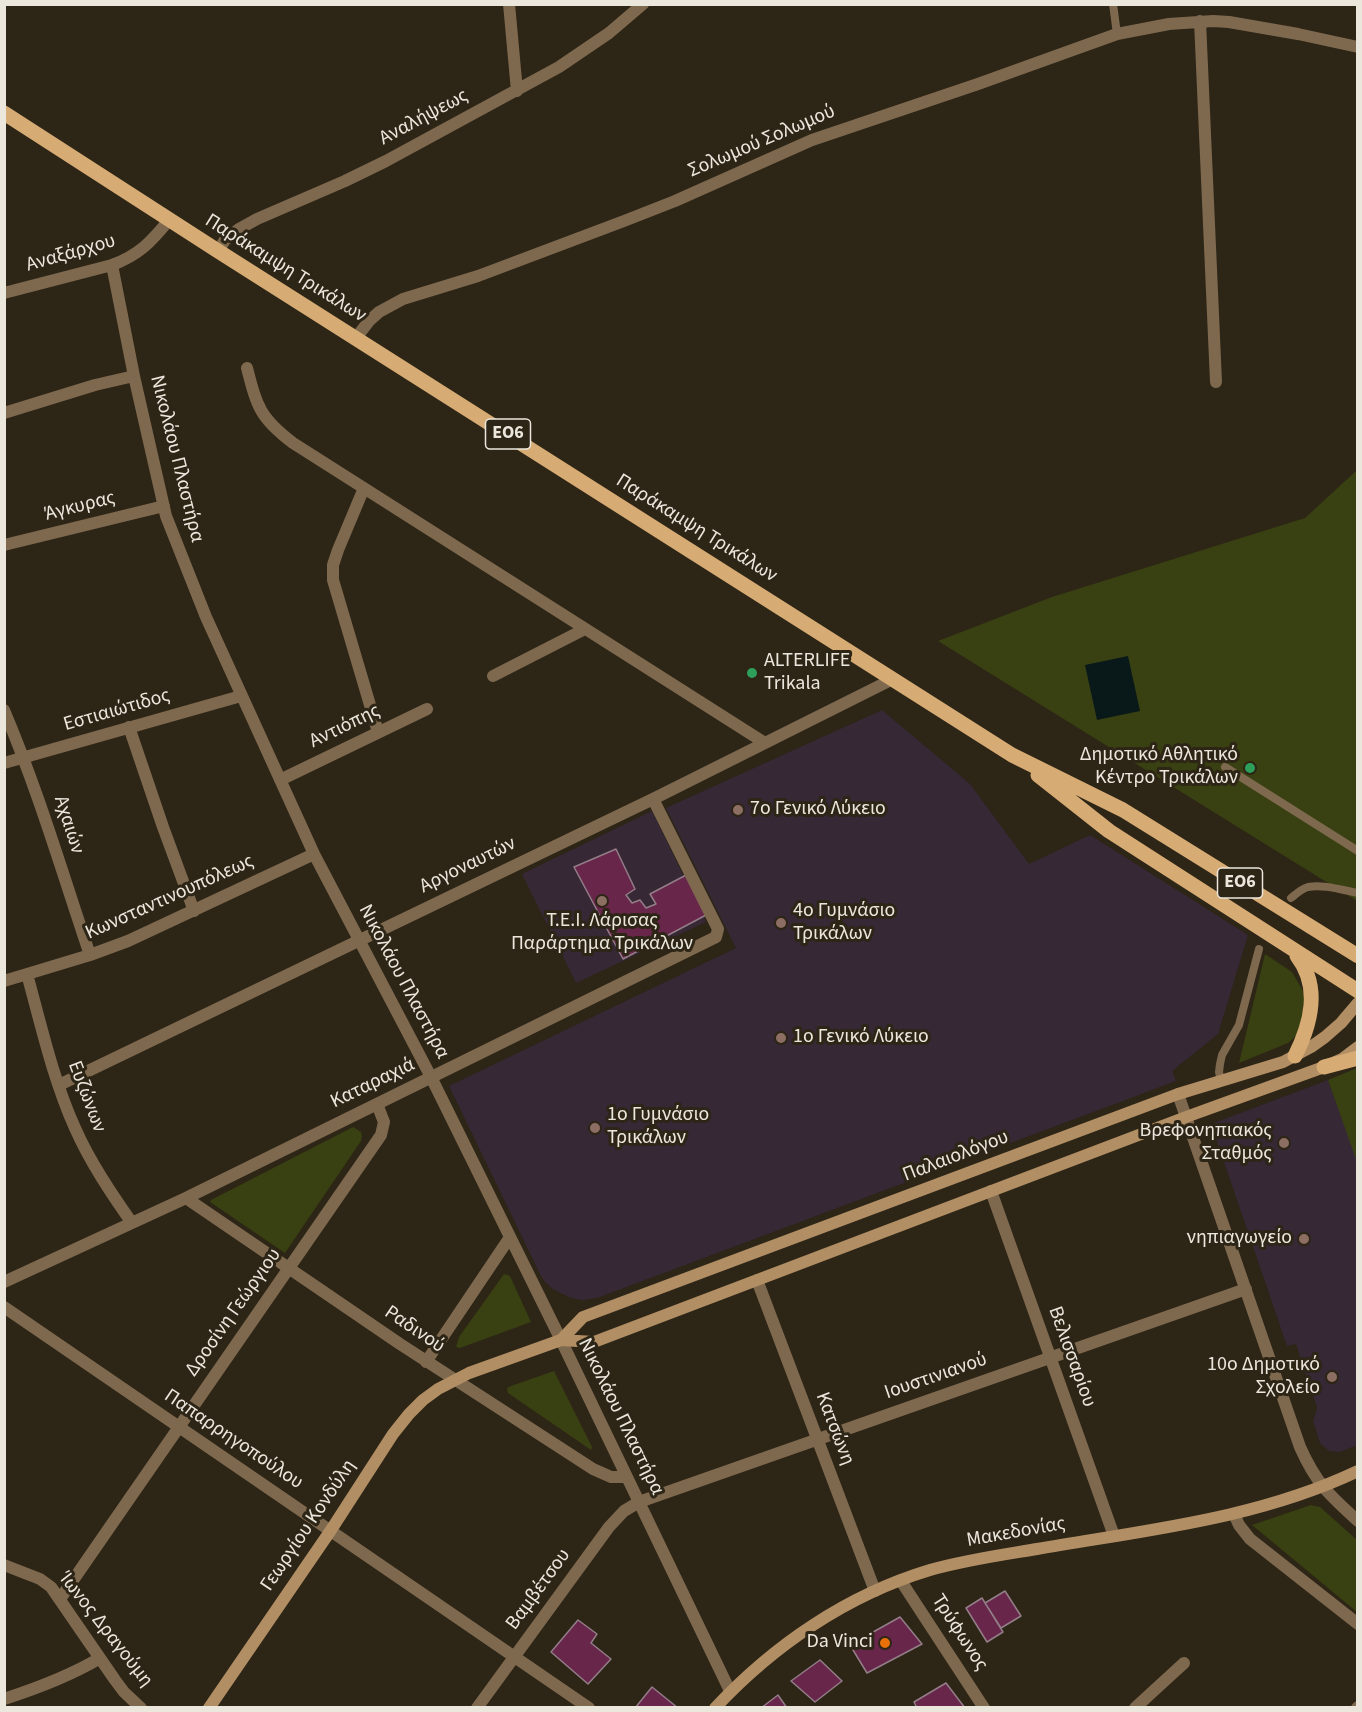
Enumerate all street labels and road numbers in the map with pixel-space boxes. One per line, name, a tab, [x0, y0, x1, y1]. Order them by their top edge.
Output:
street label: Αναλήψεως	[375, 85, 473, 151]
street label: Σολωμού Σολωμού	[685, 100, 839, 184]
street label: Παράκαμψη Τρικάλων	[200, 210, 370, 328]
street label: Αναξάρχου	[24, 230, 118, 278]
street label: Νικολάου Πλαστήρα	[144, 373, 208, 545]
road number: ΕΟ6	[486, 419, 530, 449]
street label: Παράκαμψη Τρικάλων	[611, 470, 781, 588]
street label: Άγκυρας	[42, 487, 118, 527]
street label: Εστιαιώτιδος	[61, 684, 173, 738]
street label: Αντιόπης	[306, 700, 384, 754]
street label: Αχαιών	[47, 793, 89, 857]
street label: Αργοναυτών	[416, 832, 520, 900]
street label: Κωνσταντινουπόλεως	[82, 850, 258, 946]
road number: ΕΟ6	[1218, 868, 1262, 898]
street label: Νικολάου Πλαστήρα	[352, 901, 454, 1063]
street label: Καταραχιά	[327, 1053, 419, 1115]
street label: Ευζώνων	[61, 1058, 111, 1136]
street label: Παλαιολόγου	[900, 1126, 1012, 1188]
street label: Δροσίνη Γεώργιου	[181, 1244, 287, 1382]
street label: Ραδινού	[379, 1301, 449, 1359]
street label: Βελισσαρίου	[1042, 1303, 1100, 1411]
street label: Νικολάου Πλαστήρα	[572, 1335, 668, 1499]
street label: Ιουστινιανού	[882, 1348, 990, 1406]
street label: Παπαρρηγοπούλου	[159, 1385, 307, 1495]
street label: Κατσώνη	[809, 1389, 859, 1469]
street label: Γεωργίου Κονδύλη	[256, 1456, 362, 1596]
street label: Μακεδονίας	[965, 1513, 1067, 1553]
street label: Βαμβέτσου	[501, 1545, 577, 1635]
street label: Ίωνος Δραγούμη	[53, 1568, 157, 1692]
street label: Τρύφωνος	[925, 1590, 993, 1676]

